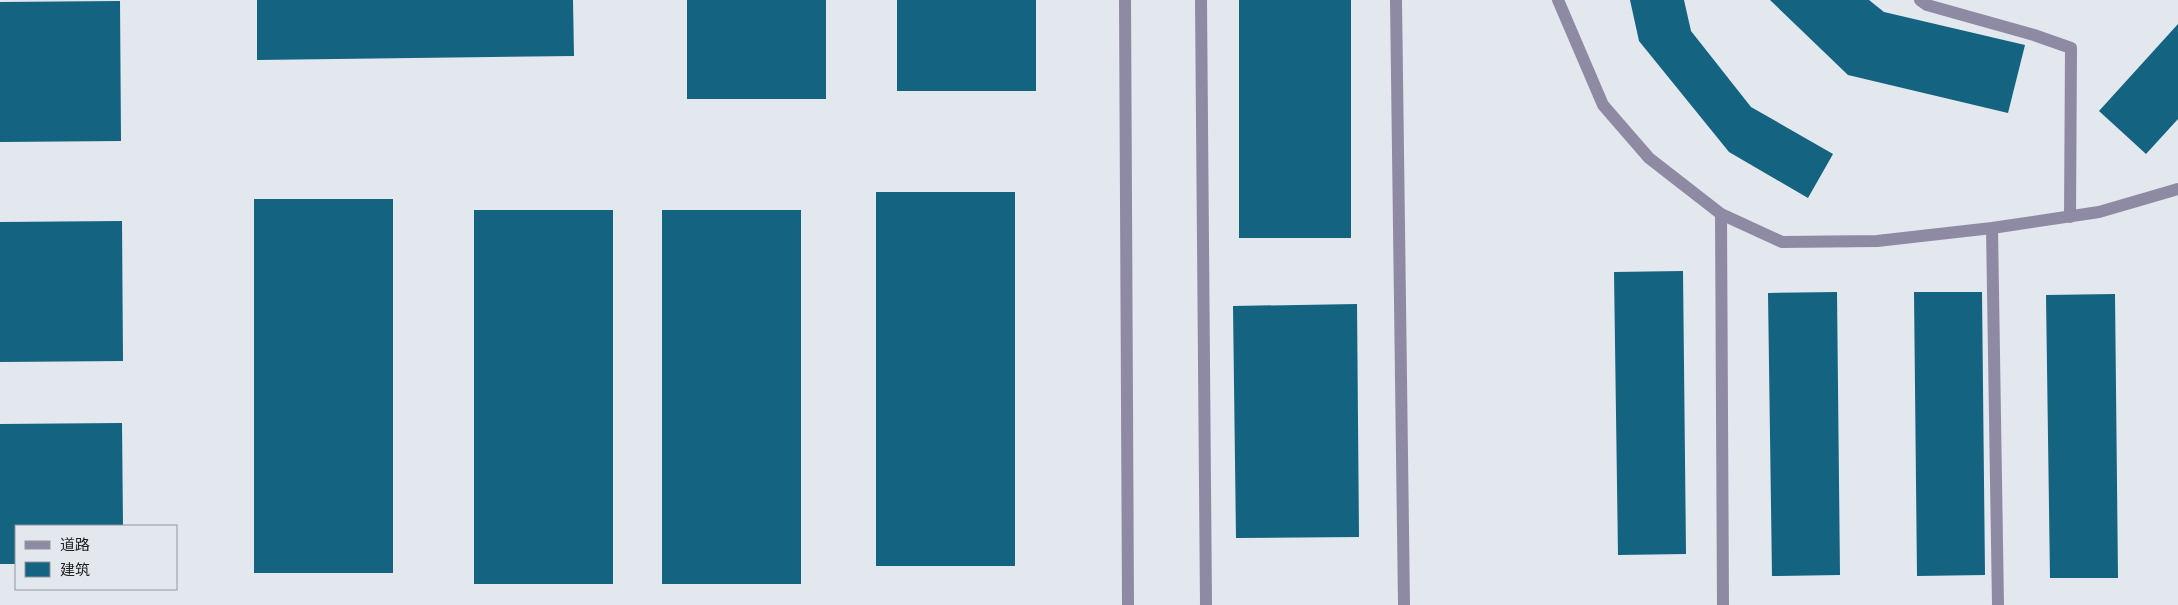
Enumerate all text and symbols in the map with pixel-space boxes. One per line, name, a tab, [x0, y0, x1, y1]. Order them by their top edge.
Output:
legend	[15, 525, 178, 590]
text: 道路	[60, 536, 90, 553]
text: 建筑	[60, 561, 90, 578]

